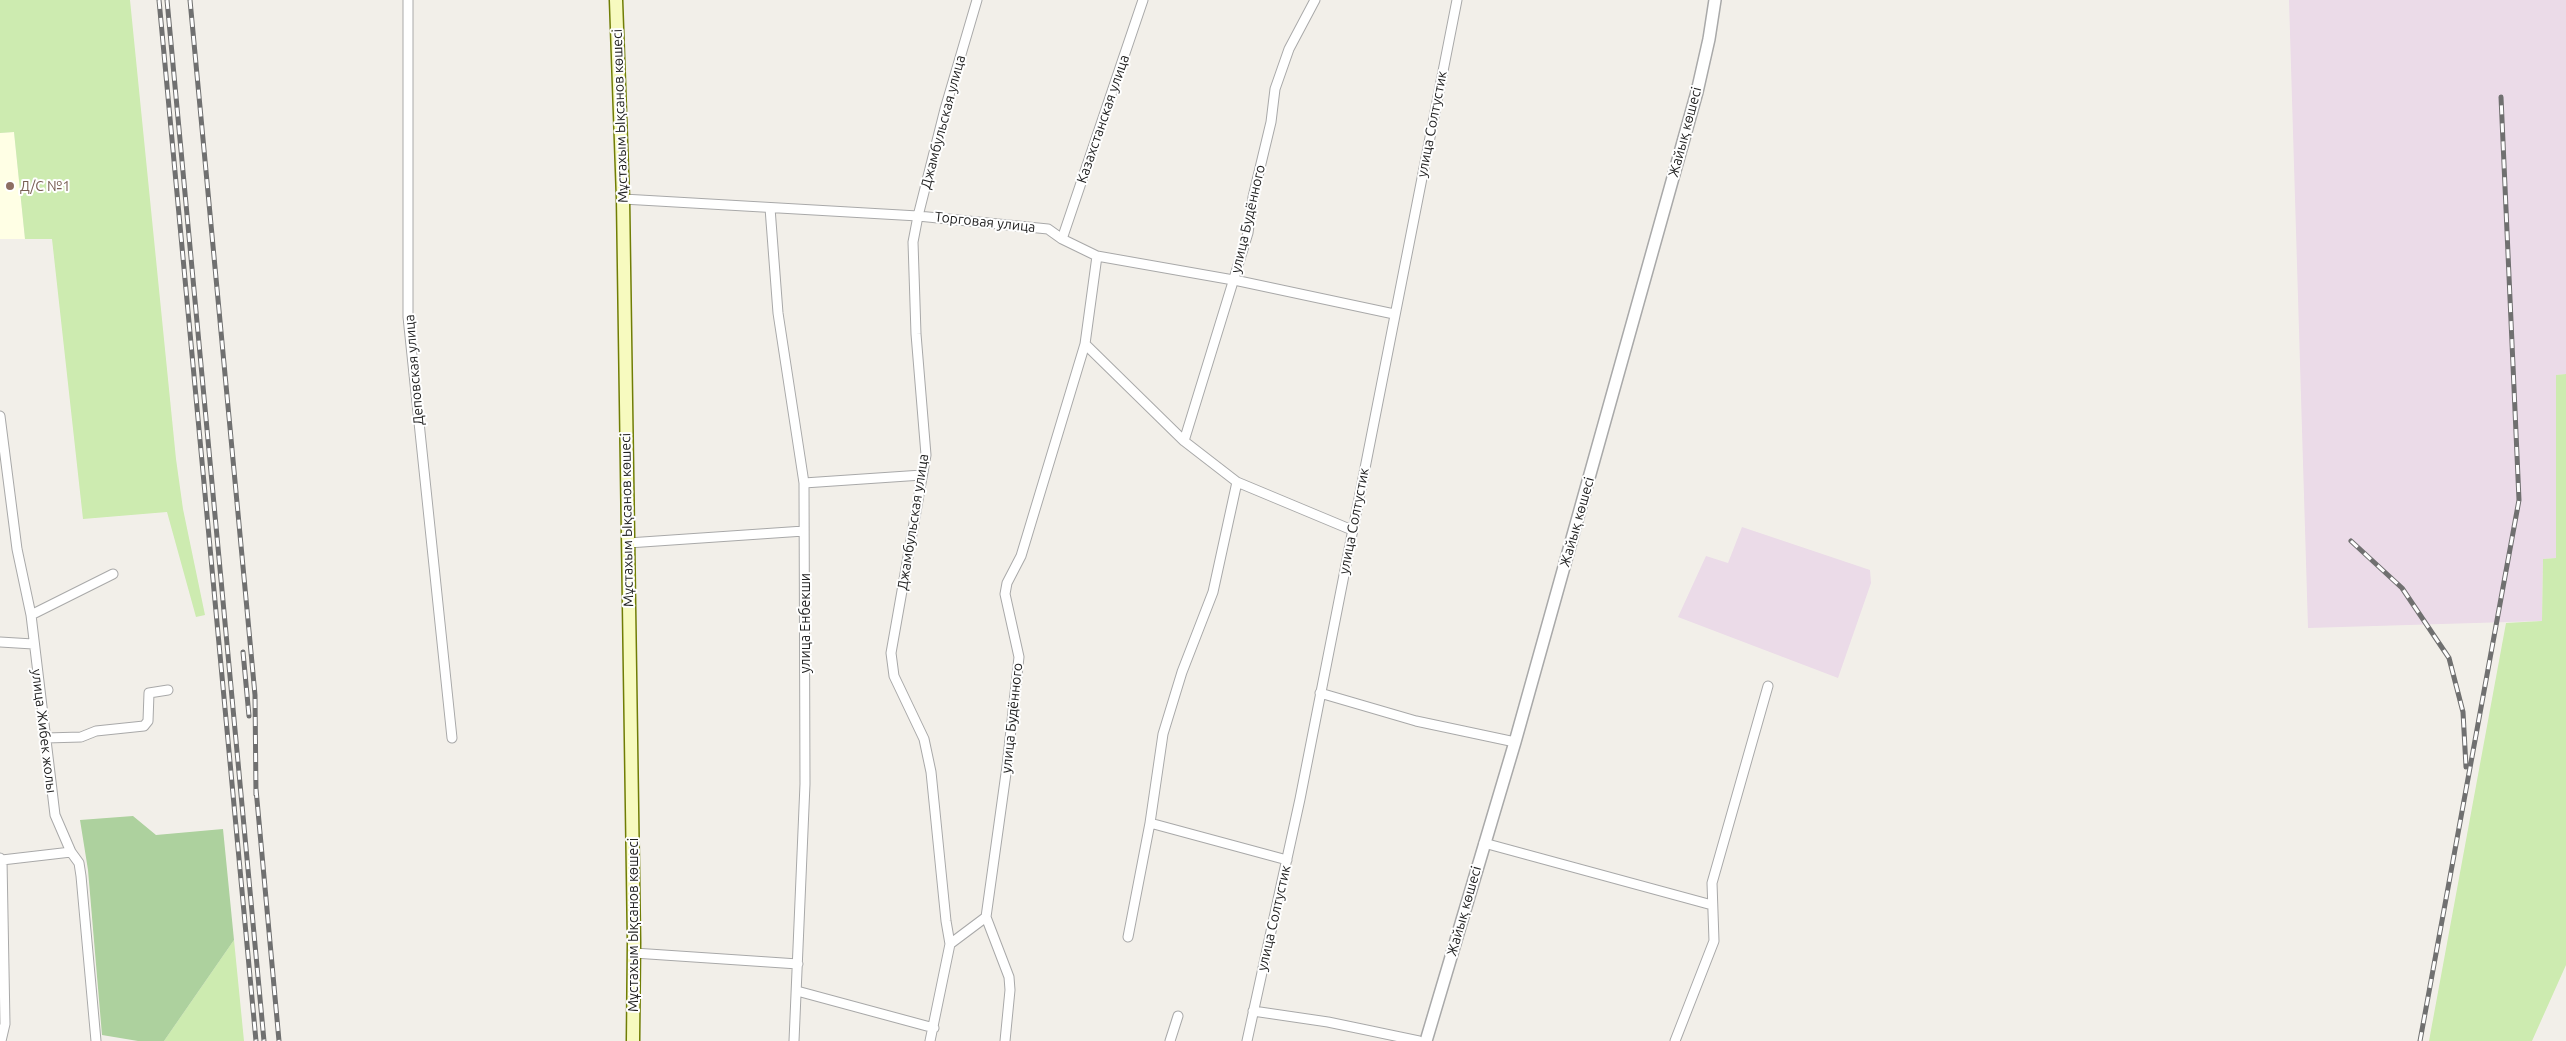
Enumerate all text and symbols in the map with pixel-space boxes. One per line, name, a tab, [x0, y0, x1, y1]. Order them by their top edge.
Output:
street label: Мұстахым Ықсанов көшесі	[609, 29, 631, 203]
street label: Джамбульская улица	[917, 53, 969, 191]
street label: Казахстанская улица	[1073, 53, 1133, 185]
street label: улица Солтустик	[1413, 69, 1451, 179]
street label: Жайық көшесі	[1665, 85, 1705, 179]
street label: улица Будённого	[1227, 163, 1269, 275]
place label: Д/С №1	[20, 178, 70, 194]
marker: Д/С №1	[4, 180, 16, 192]
street label: Торговая улица	[934, 208, 1036, 236]
street label: Деповская улица	[401, 314, 427, 426]
street label: Мұстахым Ықсанов көшесі	[617, 433, 637, 607]
street label: Джамбульская улица	[894, 453, 932, 591]
street label: улица Солтустик	[1335, 466, 1373, 576]
street label: Жайық көшесі	[1556, 475, 1598, 569]
street label: улица Енбекши	[797, 573, 813, 673]
street label: улица Будённого	[998, 662, 1026, 774]
street label: улица Жибек жолы	[28, 668, 60, 794]
street label: Мұстахым Ықсанов көшесі	[625, 838, 641, 1012]
street label: улица Солтустик	[1254, 863, 1294, 973]
street label: Жайық көшесі	[1443, 864, 1485, 958]

